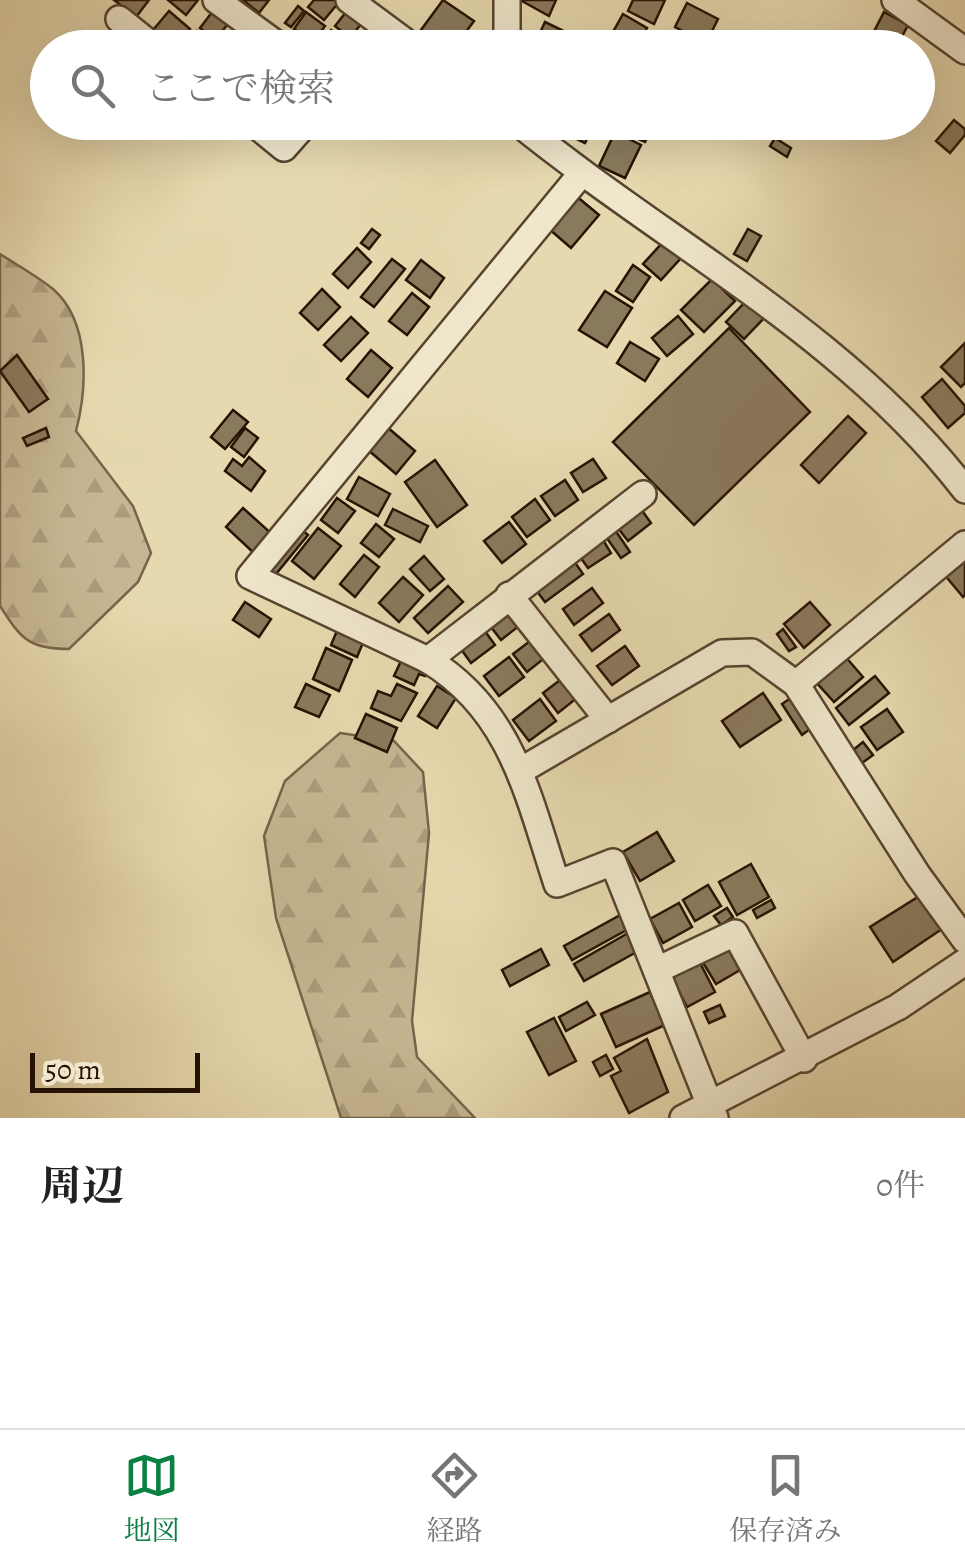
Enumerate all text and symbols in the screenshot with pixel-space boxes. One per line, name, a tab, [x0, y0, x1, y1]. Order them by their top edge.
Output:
search box	[30, 30, 935, 140]
icon: search	[65, 58, 120, 113]
text: ここで検索	[145, 62, 335, 114]
scale bar	[30, 1048, 200, 1092]
text: 50 m	[45, 1051, 101, 1089]
text: 周辺	[40, 1157, 124, 1214]
text: 0件	[876, 1163, 925, 1207]
tab: 地図	[123, 1448, 180, 1550]
tab: 経路	[426, 1448, 483, 1550]
tab: 保存済み	[729, 1448, 842, 1550]

